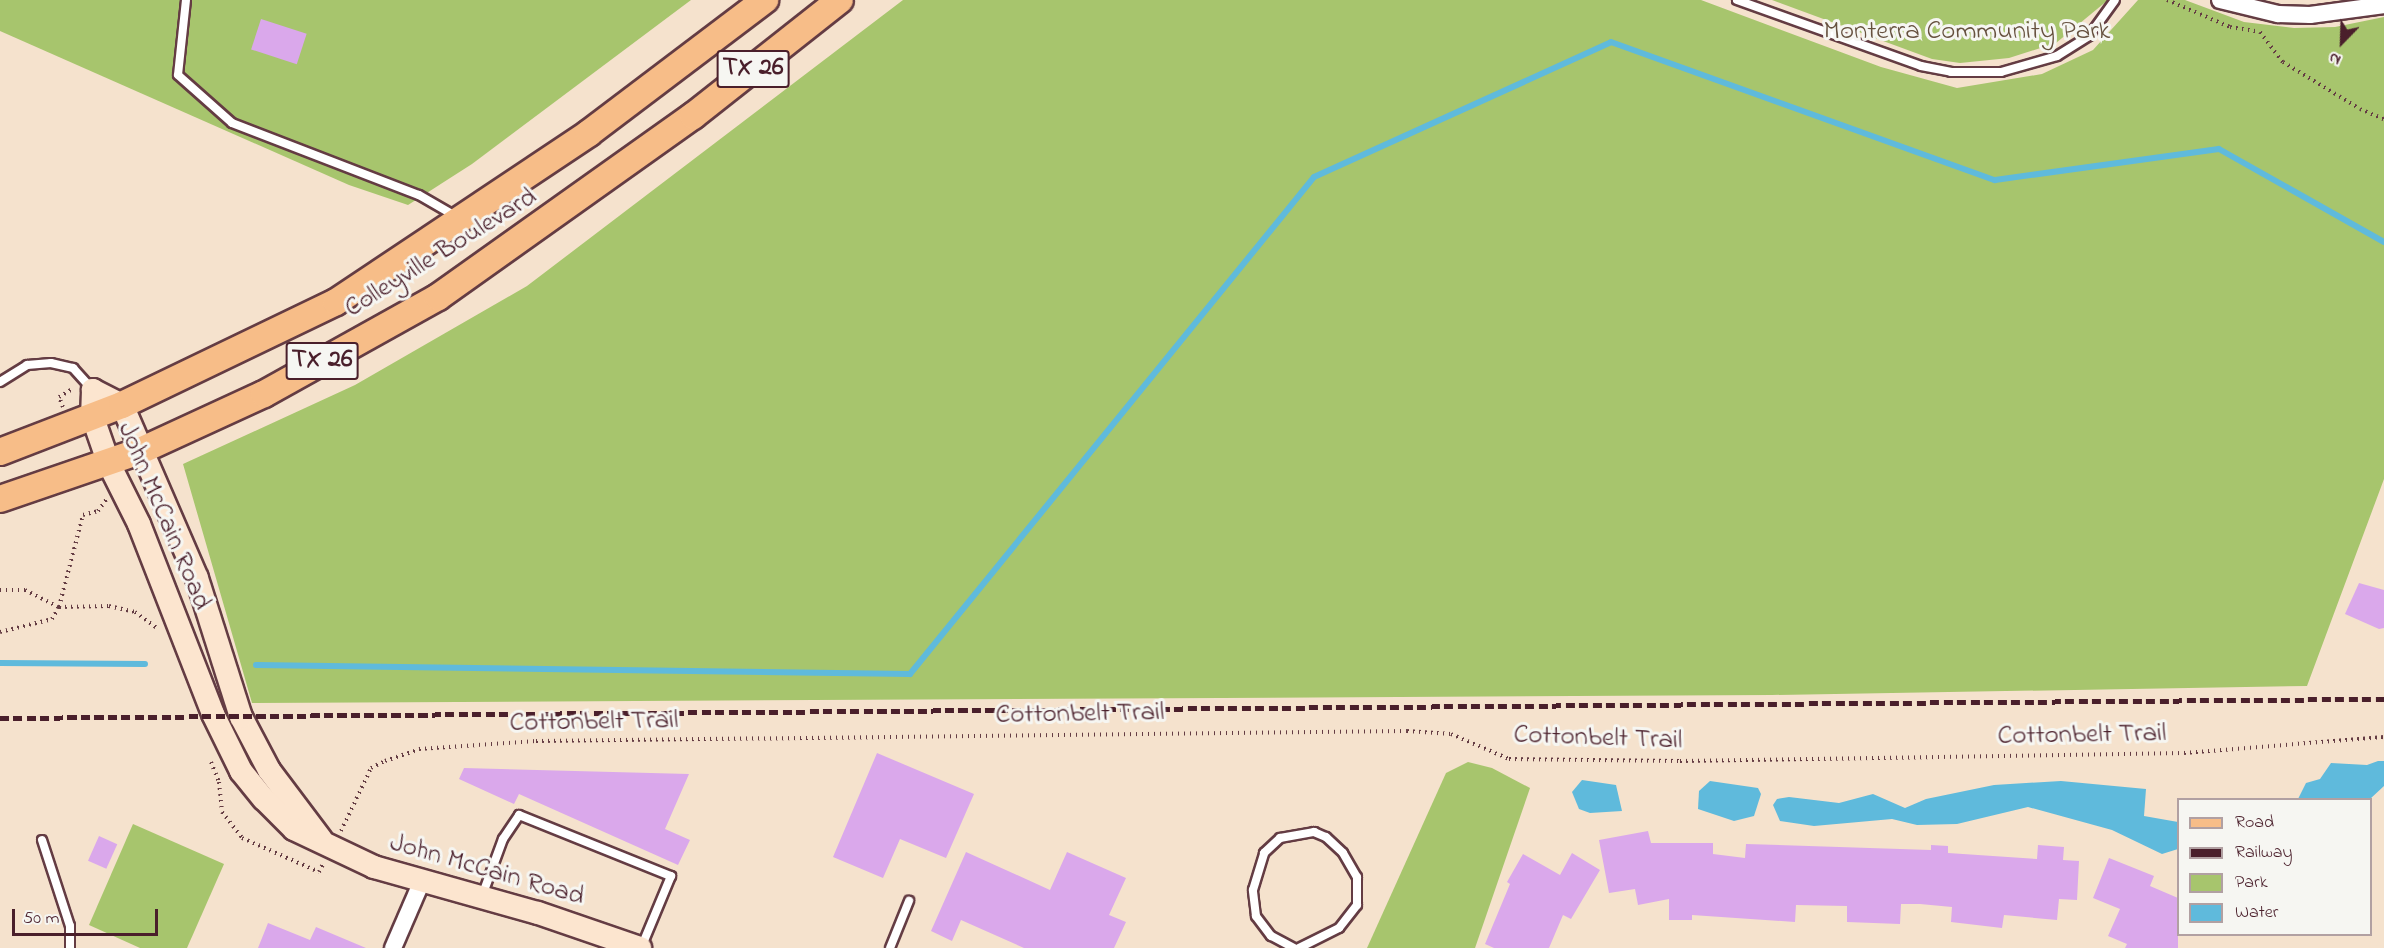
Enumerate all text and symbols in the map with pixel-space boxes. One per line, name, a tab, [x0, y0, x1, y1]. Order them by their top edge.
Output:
north arrow	[2312, 12, 2372, 72]
park label: Monterra Community Park	[1824, 16, 2110, 48]
text: N	[2325, 45, 2345, 72]
road number: TX 26	[716, 46, 790, 92]
street label: Colleyville Boulevard	[339, 181, 543, 325]
road number: TX 26	[284, 338, 360, 384]
street label: John McCain Road	[110, 417, 218, 615]
street label: Cottonbelt Trail	[995, 696, 1165, 732]
street label: Cottonbelt Trail	[509, 704, 679, 740]
street label: Cottonbelt Trail	[1997, 717, 2167, 753]
street label: Cottonbelt Trail	[1513, 719, 1683, 757]
legend	[2177, 798, 2372, 936]
text: Road	[2235, 810, 2274, 836]
street label: John McCain Road	[386, 827, 588, 913]
text: Railway	[2235, 840, 2292, 866]
text: Park	[2235, 870, 2268, 896]
scale bar	[15, 897, 160, 935]
text: Water	[2235, 900, 2278, 926]
text: 50 m	[23, 906, 60, 932]

